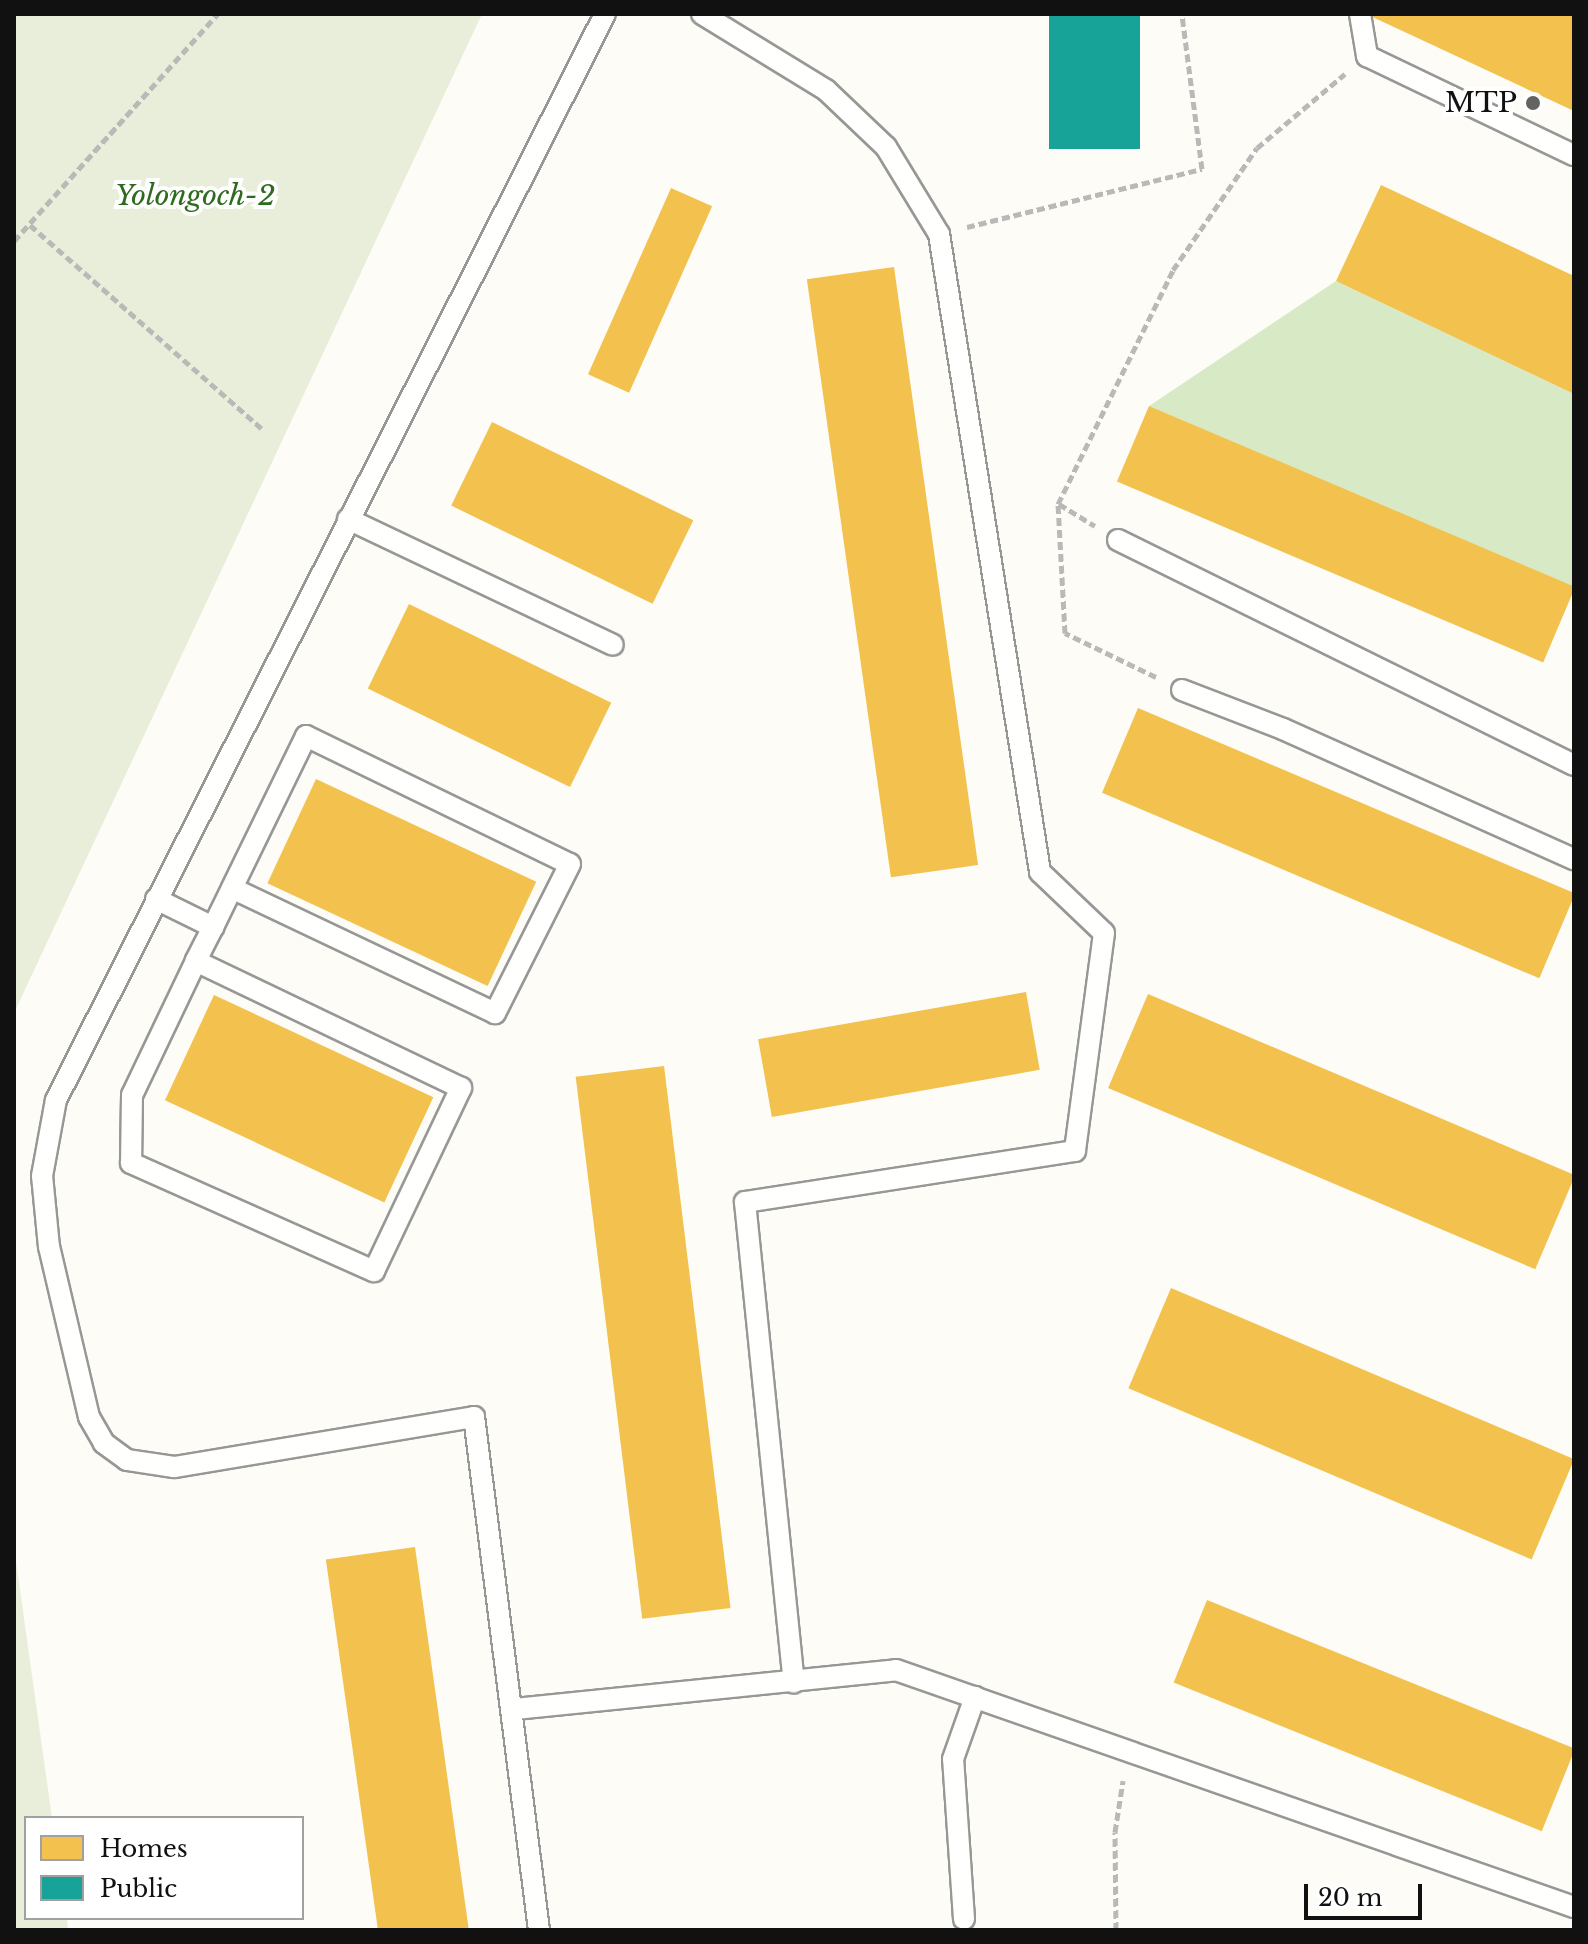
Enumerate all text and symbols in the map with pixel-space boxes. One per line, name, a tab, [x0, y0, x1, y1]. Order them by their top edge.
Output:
place label: MTP	[1445, 86, 1517, 120]
marker: MTP	[1524, 94, 1542, 112]
park label: Yolongoch-2	[115, 179, 275, 213]
legend	[24, 1816, 304, 1920]
text: Homes	[100, 1834, 188, 1863]
scale bar	[1308, 1868, 1426, 1918]
text: Public	[100, 1874, 177, 1903]
text: 20 m	[1318, 1883, 1383, 1912]

